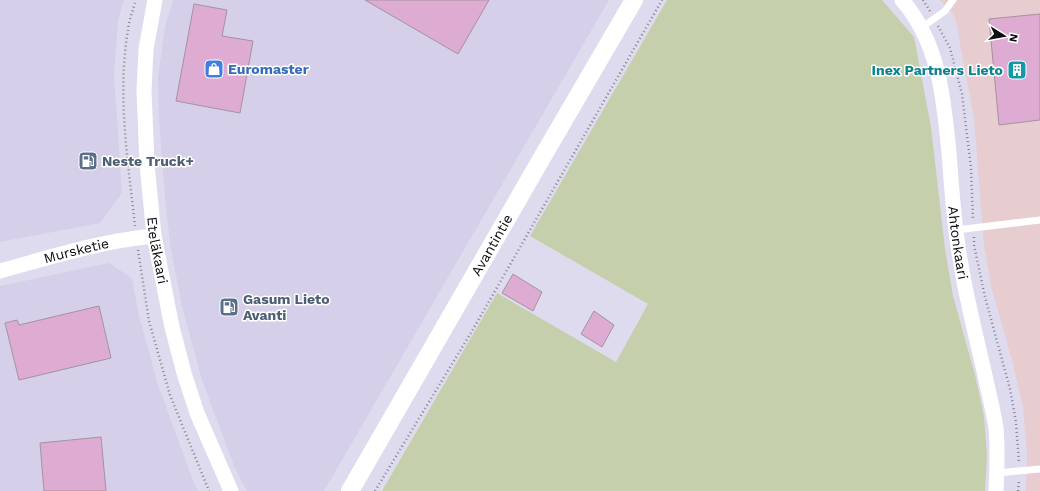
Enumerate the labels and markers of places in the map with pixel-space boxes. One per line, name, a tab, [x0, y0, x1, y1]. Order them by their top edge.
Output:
shop icon: Euromaster	[203, 58, 225, 80]
building icon: Inex Partners Lieto	[1006, 59, 1028, 81]
place label: Euromaster	[228, 61, 309, 77]
place label: Inex Partners Lieto	[872, 62, 1003, 78]
fuel station icon: Neste Truck+	[77, 150, 99, 172]
place label: Neste Truck+	[102, 153, 194, 169]
place label: Gasum Lieto Avanti	[243, 291, 330, 323]
fuel station icon: Gasum Lieto Avanti	[218, 296, 240, 318]

